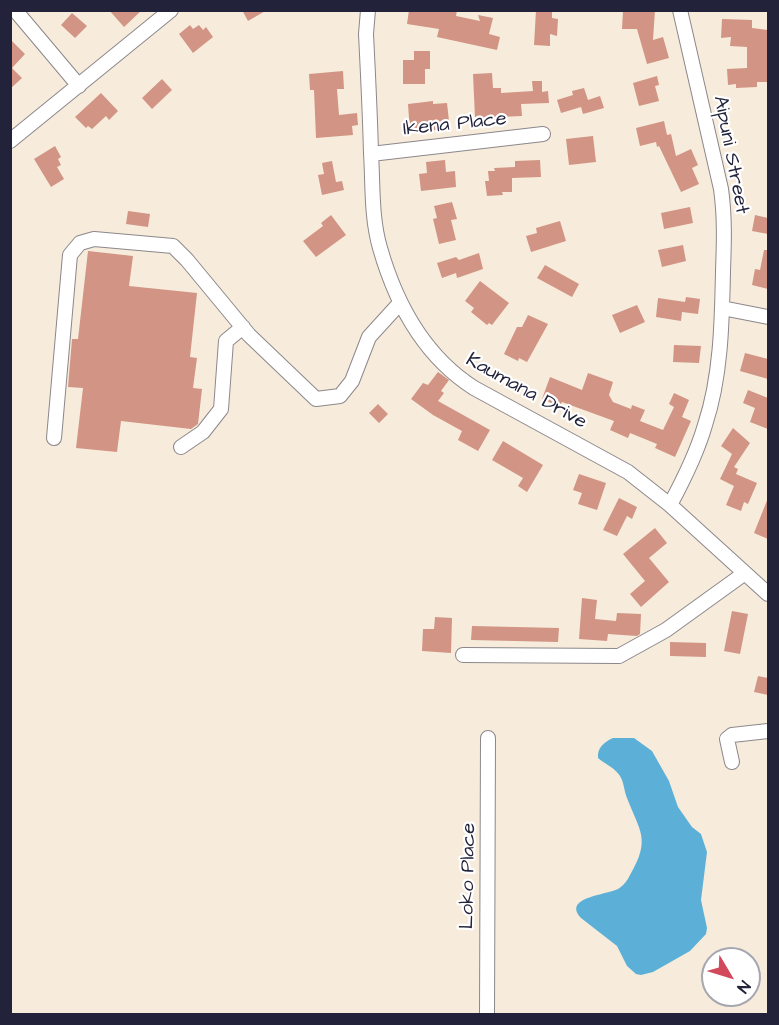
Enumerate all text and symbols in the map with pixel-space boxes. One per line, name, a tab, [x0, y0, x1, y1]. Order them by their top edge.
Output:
street label: Aipuni Street	[707, 94, 753, 216]
street label: Ikena Place	[402, 108, 508, 142]
street label: Kaumana Drive	[461, 349, 591, 435]
street label: Loko Place	[456, 823, 482, 929]
north arrow	[701, 947, 761, 1007]
text: N	[732, 976, 755, 998]

